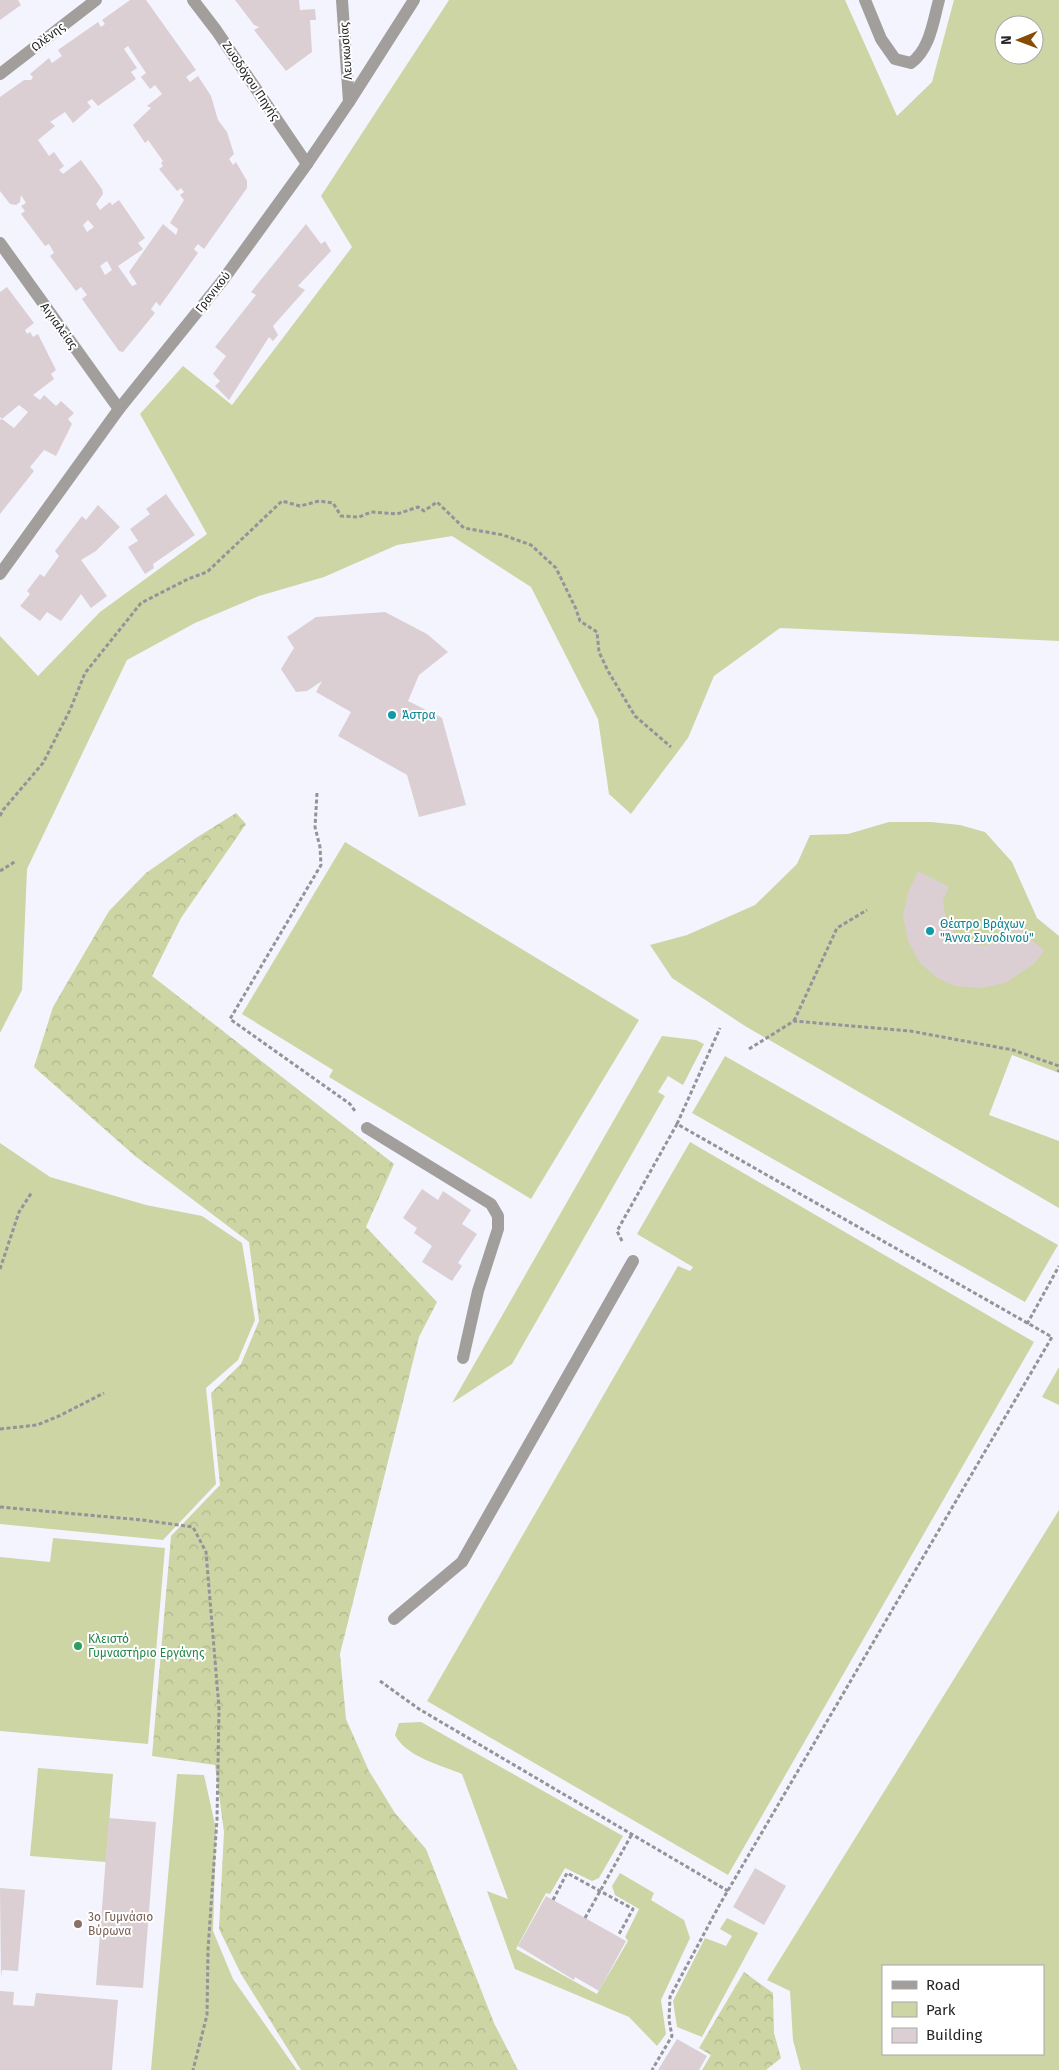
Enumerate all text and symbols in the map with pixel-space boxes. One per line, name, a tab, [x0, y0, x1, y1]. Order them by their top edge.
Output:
north arrow	[994, 15, 1044, 65]
street label: Ωλένης	[29, 19, 68, 54]
street label: Λευκωσίας	[337, 21, 355, 80]
text: N	[998, 35, 1015, 45]
street label: Ζωοδόχου Πηγής	[219, 39, 283, 123]
street label: Γρανικού	[193, 268, 234, 315]
street label: Αιγιαλείας	[38, 300, 81, 352]
place label: Άστρα	[402, 708, 436, 722]
marker: Άστρα	[386, 709, 398, 721]
place label: Θέατρο Βράχων "Άννα Συνοδινού"	[940, 917, 1034, 945]
marker: Θέατρο Βράχων "Άννα Συνοδινού"	[924, 925, 936, 937]
place label: Κλειστό Γυμναστήριο Εργάνης	[88, 1632, 205, 1660]
marker: Κλειστό Γυμναστήριο Εργάνης	[72, 1640, 84, 1652]
place label: 3ο Γυμνάσιο Βύρωνα	[88, 1910, 153, 1938]
marker: 3ο Γυμνάσιο Βύρωνα	[72, 1918, 84, 1930]
legend	[882, 1965, 1044, 2055]
text: Road	[926, 1976, 961, 1994]
text: Park	[926, 2001, 956, 2019]
text: Building	[926, 2026, 982, 2044]

